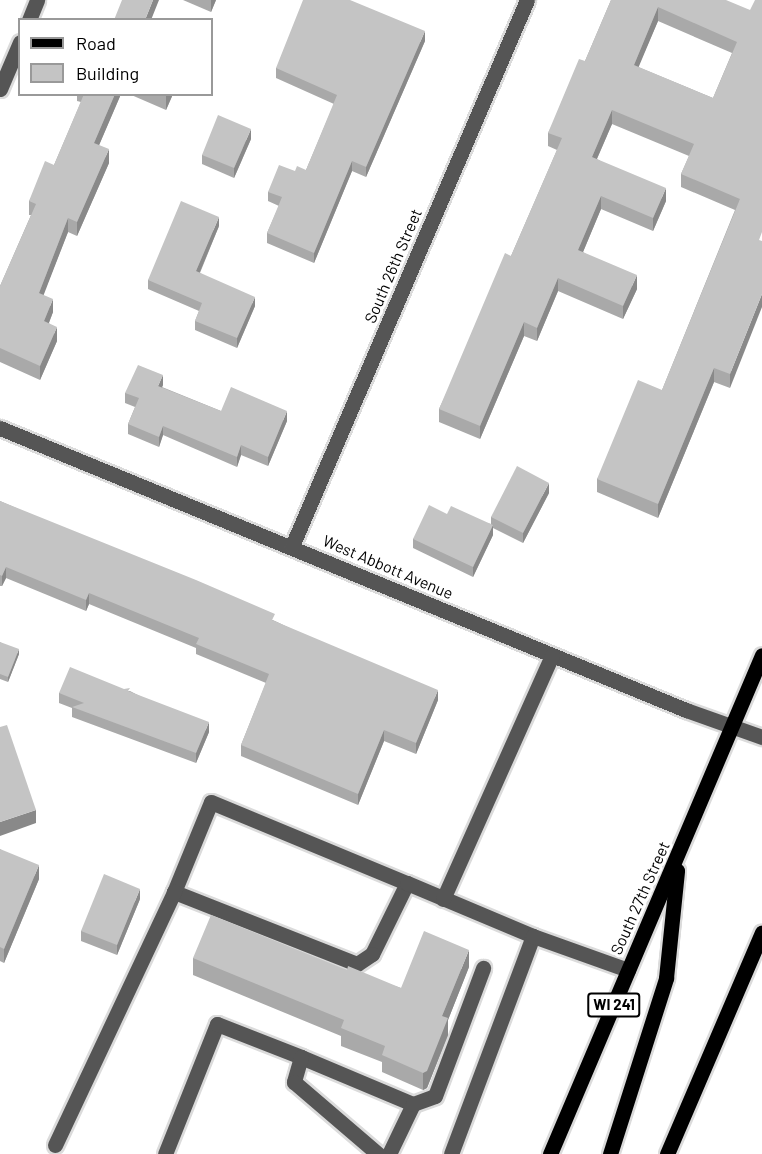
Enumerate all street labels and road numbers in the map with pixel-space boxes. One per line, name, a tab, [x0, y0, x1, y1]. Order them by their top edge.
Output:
street label: South 26th Street	[360, 206, 426, 326]
street label: West Abbott Avenue	[320, 531, 456, 603]
street label: South 27th Street	[606, 838, 674, 958]
road number: WI 241	[587, 993, 641, 1017]

